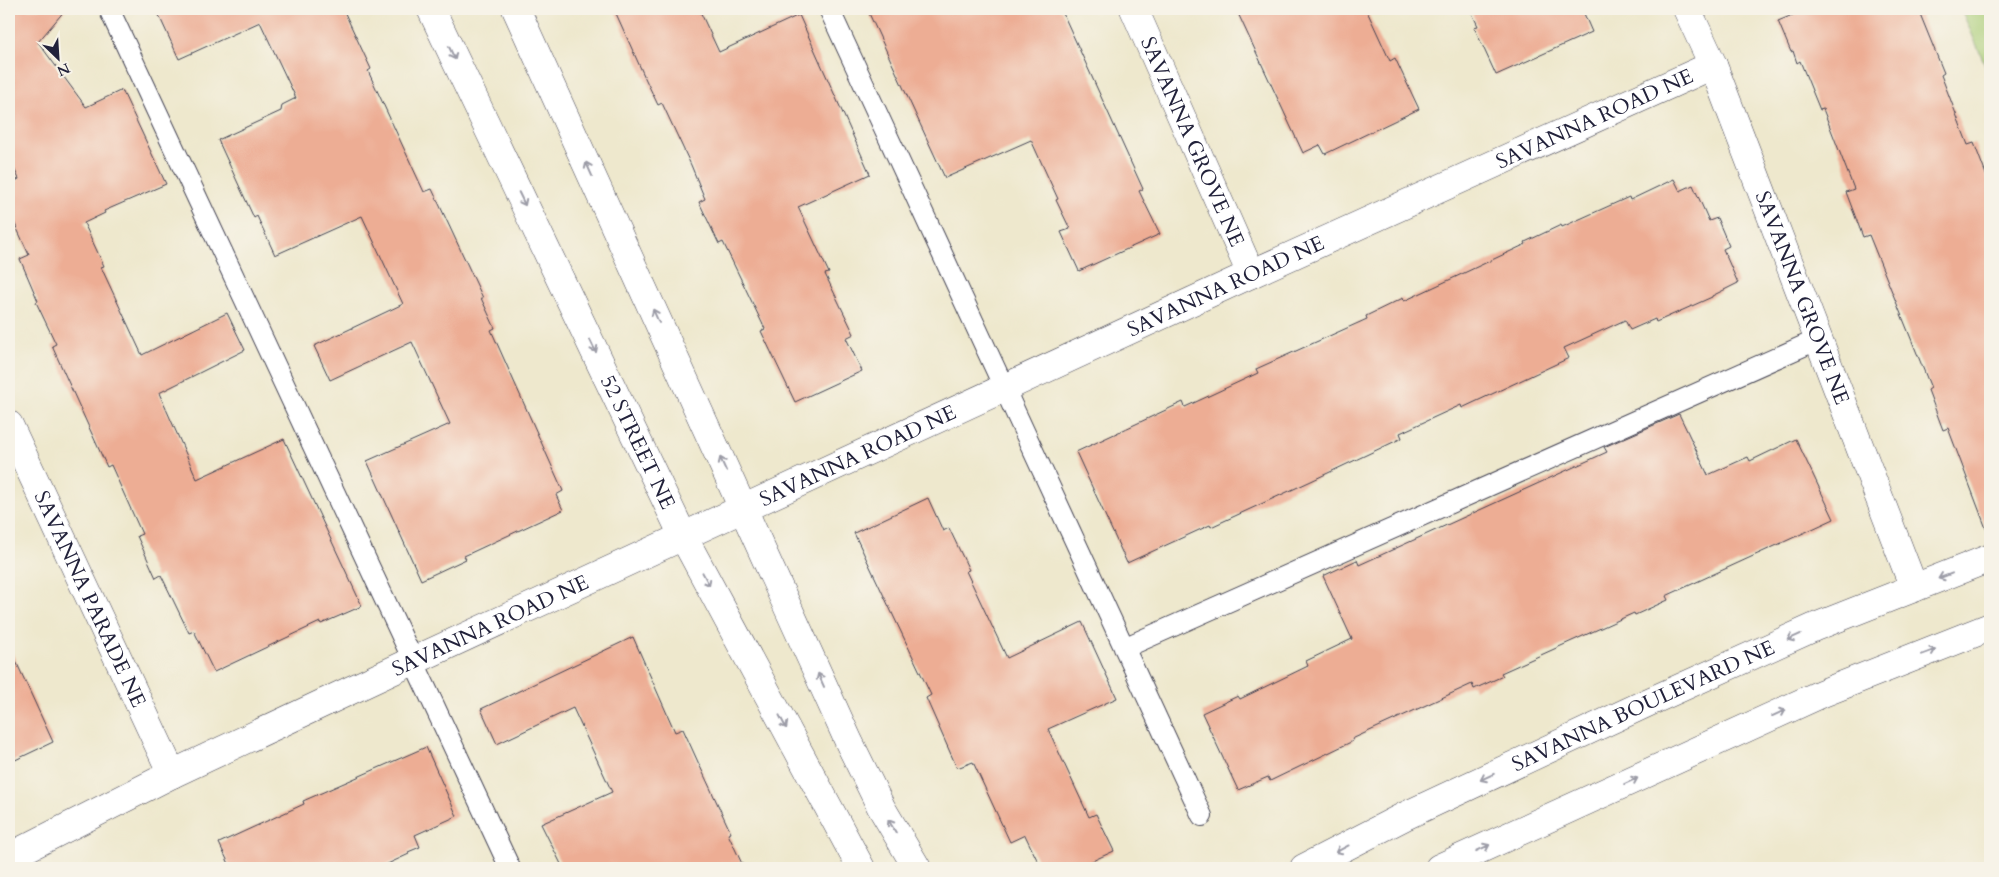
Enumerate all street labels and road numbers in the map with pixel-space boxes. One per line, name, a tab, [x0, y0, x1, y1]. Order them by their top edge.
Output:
street label: SAVANNA GROVE NE	[1134, 32, 1252, 251]
street label: SAVANNA ROAD NE	[1491, 61, 1698, 176]
street label: SAVANNA GROVE NE	[1748, 187, 1857, 409]
street label: SAVANNA ROAD NE	[1122, 228, 1329, 344]
street label: 52 STREET NE	[594, 370, 683, 514]
street label: SAVANNA ROAD NE	[755, 398, 961, 514]
street label: SAVANNA PARADE NE	[27, 486, 153, 712]
street label: SAVANNA ROAD NE	[387, 567, 593, 683]
street label: SAVANNA BOULEVARD NE	[1507, 633, 1779, 779]

